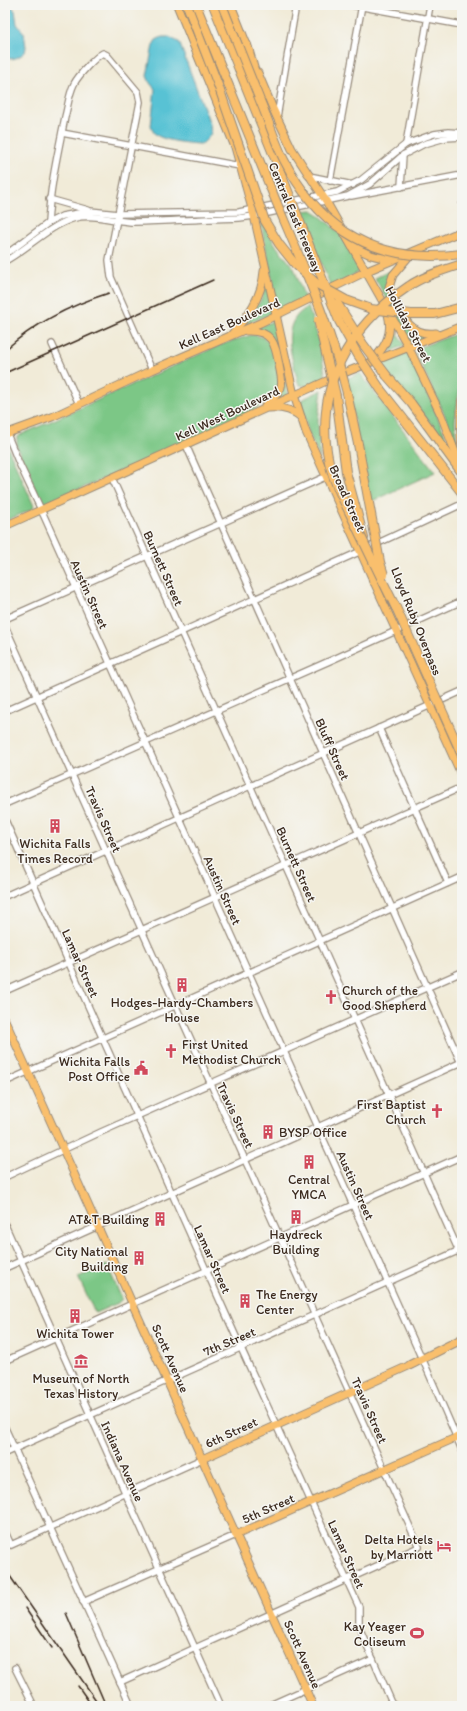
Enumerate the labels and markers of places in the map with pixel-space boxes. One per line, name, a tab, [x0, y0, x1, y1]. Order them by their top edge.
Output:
building icon: Wichita Falls Times Record	[47, 818, 63, 834]
place label: Wichita Falls Times Record	[17, 836, 93, 866]
building icon: Hodges-Hardy-Chambers House	[174, 977, 190, 993]
place label: Church of the Good Shepherd	[342, 983, 427, 1013]
church icon: Church of the Good Shepherd	[323, 989, 339, 1005]
place label: Hodges-Hardy-Chambers House	[111, 995, 253, 1025]
place label: First United Methodist Church	[182, 1037, 281, 1067]
church icon: First United Methodist Church	[163, 1043, 179, 1059]
place label: Wichita Falls Post Office	[59, 1054, 130, 1084]
public building icon: Wichita Falls Post Office	[133, 1060, 149, 1076]
place label: First Baptist Church	[357, 1097, 426, 1127]
church icon: First Baptist Church	[429, 1103, 445, 1119]
building icon: BYSP Office	[260, 1124, 276, 1140]
place label: BYSP Office	[279, 1125, 347, 1140]
building icon: Central YMCA	[301, 1154, 317, 1170]
place label: Central YMCA	[288, 1172, 330, 1202]
building icon: Haydreck Building	[288, 1209, 304, 1225]
building icon: AT&T Building	[152, 1211, 168, 1227]
place label: AT&T Building	[69, 1212, 149, 1227]
place label: Haydreck Building	[270, 1227, 323, 1257]
place label: City National Building	[55, 1244, 128, 1274]
building icon: City National Building	[131, 1250, 147, 1266]
place label: The Energy Center	[256, 1287, 318, 1317]
building icon: The Energy Center	[237, 1293, 253, 1309]
building icon: Wichita Tower	[67, 1308, 83, 1324]
place label: Wichita Tower	[36, 1326, 114, 1341]
museum icon: Museum of North Texas History	[73, 1353, 89, 1369]
place label: Museum of North Texas History	[33, 1371, 129, 1401]
place label: Delta Hotels by Marriott	[364, 1532, 433, 1562]
hotel icon: Delta Hotels by Marriott	[436, 1538, 452, 1554]
place label: Kay Yeager Coliseum	[344, 1619, 407, 1649]
sports icon: Kay Yeager Coliseum	[409, 1625, 425, 1641]

